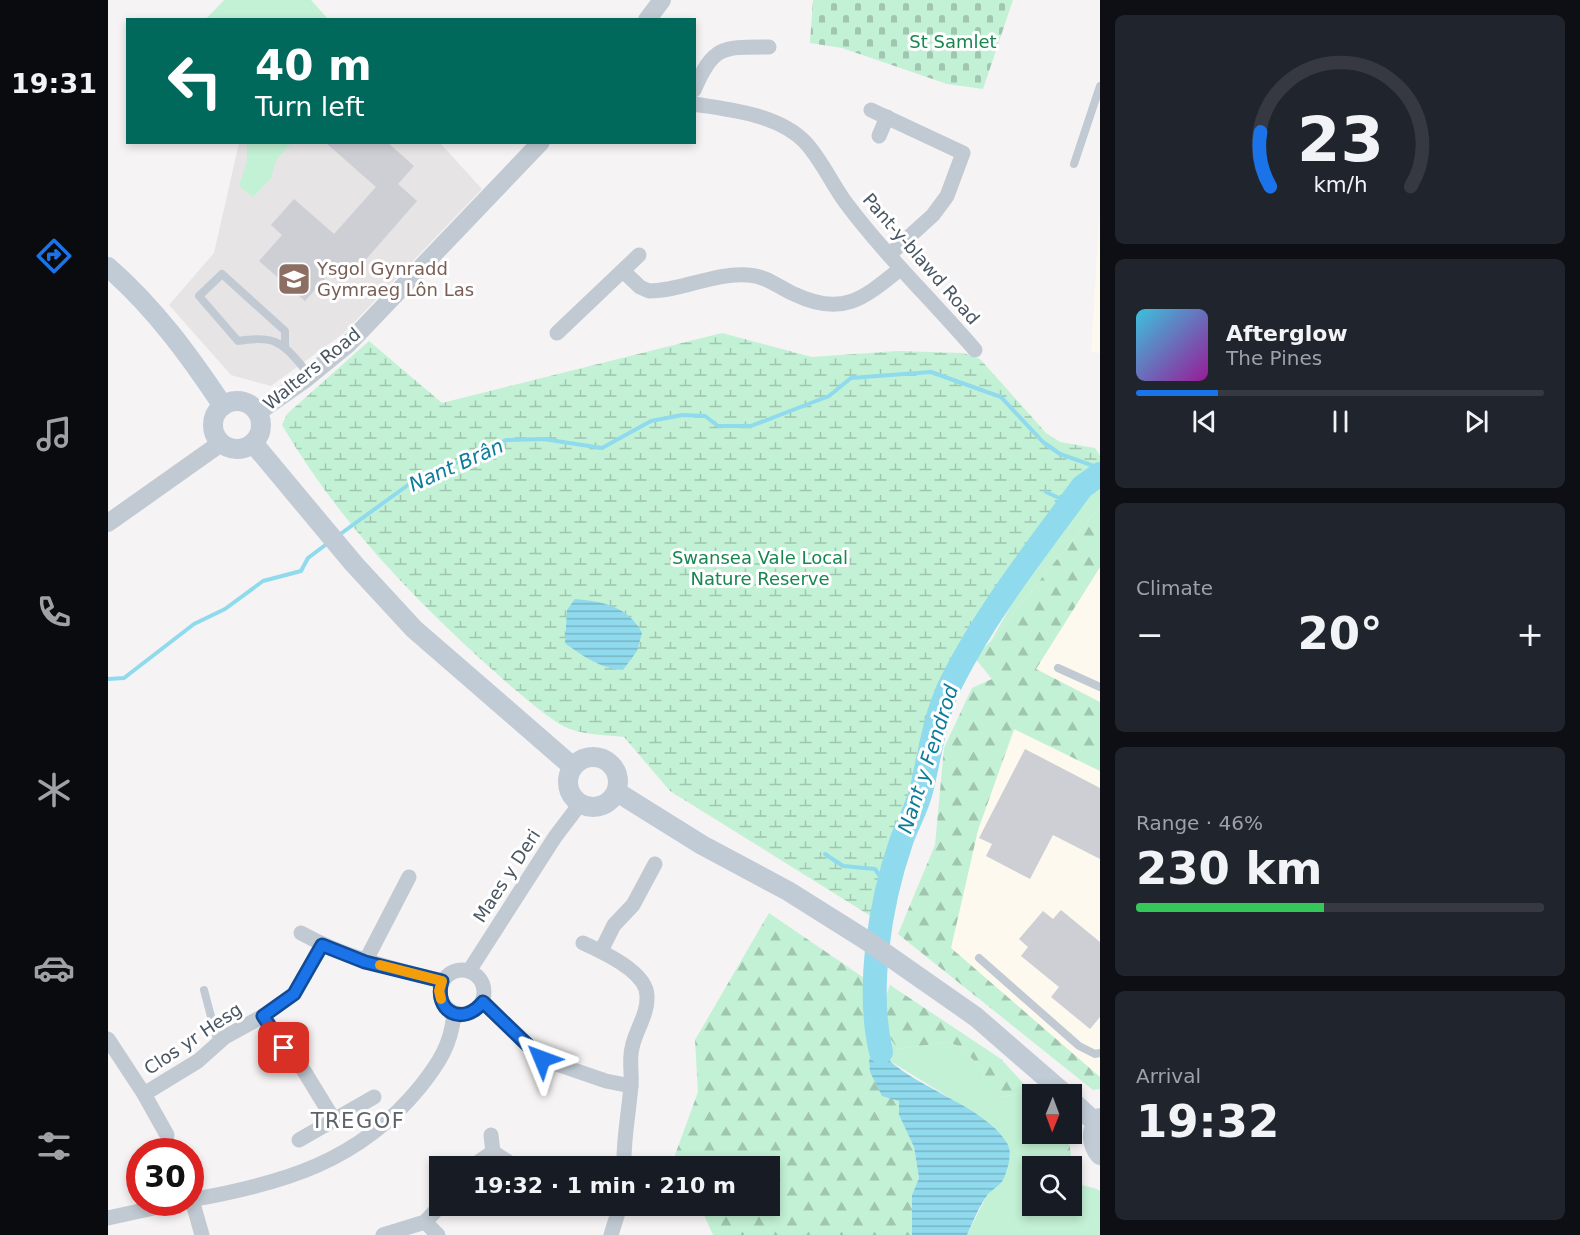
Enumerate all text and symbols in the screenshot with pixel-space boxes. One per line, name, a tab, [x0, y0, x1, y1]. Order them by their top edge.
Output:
park label: St Samlet	[909, 31, 997, 52]
text: 40 m	[255, 41, 372, 90]
icon: left	[156, 42, 234, 120]
text: 19:31	[11, 68, 97, 99]
text: Turn left	[255, 91, 365, 122]
text: 23	[1297, 103, 1383, 176]
text: km/h	[1313, 172, 1367, 197]
street label: Pant-y-blawd Road	[859, 189, 984, 329]
icon: directions	[33, 235, 75, 277]
place label: Ysgol Gynradd Gymraeg Lôn Las	[316, 258, 474, 300]
school or university icon: Ysgol Gynradd Gymraeg Lôn Las	[276, 261, 312, 297]
text: Afterglow	[1226, 321, 1348, 346]
street label: Walters Road	[259, 323, 364, 414]
text: The Pines	[1226, 346, 1322, 370]
icon: previous	[1188, 405, 1221, 438]
icon: pause	[1324, 405, 1357, 438]
icon: next	[1460, 405, 1493, 438]
icon: music	[33, 413, 75, 455]
water label: Nant Brân	[405, 434, 507, 496]
park label: Swansea Vale Local Nature Reserve	[672, 547, 848, 589]
text: Climate	[1136, 576, 1213, 600]
icon: phone	[33, 591, 75, 633]
text: 20°	[1297, 607, 1383, 660]
text: −	[1136, 615, 1164, 654]
text: +	[1516, 615, 1544, 654]
water label: Nant y Fendrod	[893, 681, 963, 836]
icon: climate	[33, 769, 75, 811]
text: Range · 46%	[1136, 811, 1263, 835]
street label: Maes y Deri	[469, 825, 544, 926]
text: 230 km	[1136, 842, 1322, 895]
icon: car	[33, 947, 75, 989]
street label: Clos yr Hesg	[140, 998, 245, 1079]
pin	[258, 1022, 309, 1073]
position arrow	[510, 1027, 574, 1091]
icon: arrive	[267, 1031, 300, 1064]
text: Arrival	[1136, 1064, 1201, 1088]
north arrow	[1022, 1084, 1082, 1144]
map controls	[1022, 1084, 1082, 1216]
text: 19:32	[1136, 1095, 1279, 1148]
district label: TREGOF	[310, 1109, 405, 1133]
icon: filters	[33, 1125, 75, 1167]
speed limit sign: 30	[126, 1138, 204, 1216]
button: search	[1022, 1156, 1082, 1216]
text: 19:32 · 1 min · 210 m	[473, 1173, 736, 1198]

